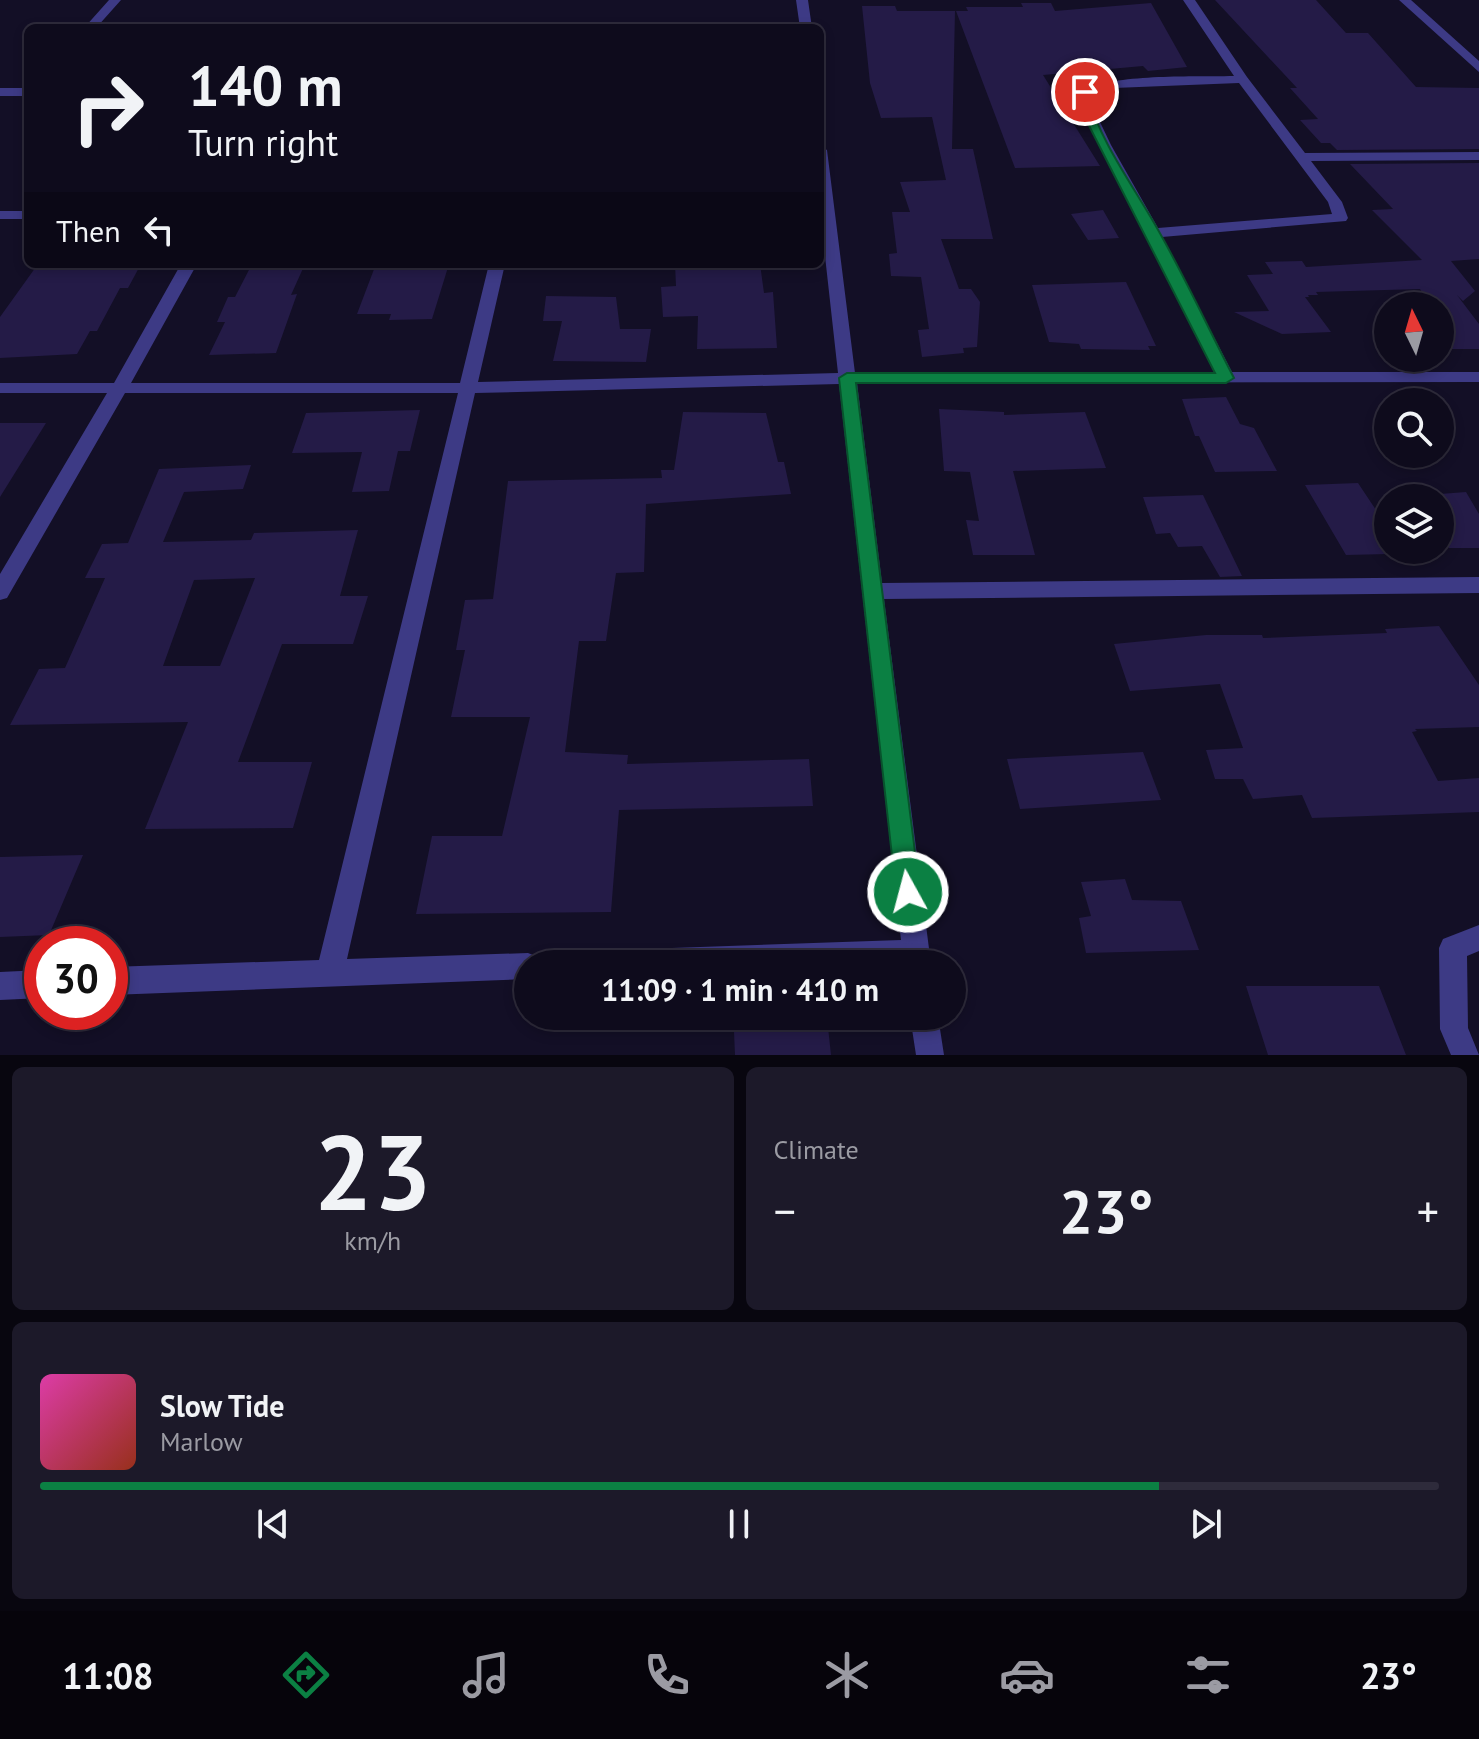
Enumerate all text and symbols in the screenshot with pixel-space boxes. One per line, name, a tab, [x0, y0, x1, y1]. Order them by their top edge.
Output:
text: 140 m	[188, 49, 343, 121]
icon: right	[56, 56, 160, 160]
pin	[1051, 58, 1119, 126]
icon: arrive	[1063, 70, 1107, 114]
text: Turn right	[188, 119, 338, 166]
icon: left	[137, 208, 181, 252]
text: Then	[56, 211, 121, 250]
north arrow	[1374, 292, 1454, 372]
map controls	[1374, 292, 1454, 564]
button: search	[1374, 388, 1454, 468]
button: layers	[1374, 484, 1454, 564]
position arrow	[866, 850, 950, 934]
speed limit sign: 30	[24, 926, 128, 1030]
text: 11:09 · 1 min · 410 m	[601, 970, 879, 1009]
text: 23	[314, 1104, 432, 1239]
text: Climate	[774, 1133, 859, 1166]
text: 23°	[1059, 1172, 1153, 1250]
text: −	[774, 1182, 796, 1239]
text: +	[1417, 1182, 1439, 1239]
text: km/h	[344, 1224, 401, 1257]
text: Slow Tide	[160, 1386, 285, 1425]
text: Marlow	[160, 1425, 243, 1458]
icon: previous	[251, 1502, 295, 1546]
icon: pause	[717, 1502, 761, 1546]
icon: next	[1184, 1502, 1228, 1546]
icon: directions	[278, 1647, 334, 1703]
icon: music	[458, 1647, 514, 1703]
icon: phone	[639, 1647, 695, 1703]
icon: climate	[819, 1647, 875, 1703]
icon: car	[999, 1647, 1055, 1703]
icon: filters	[1180, 1647, 1236, 1703]
text: 11:08	[62, 1652, 154, 1699]
text: 23°	[1360, 1652, 1417, 1699]

